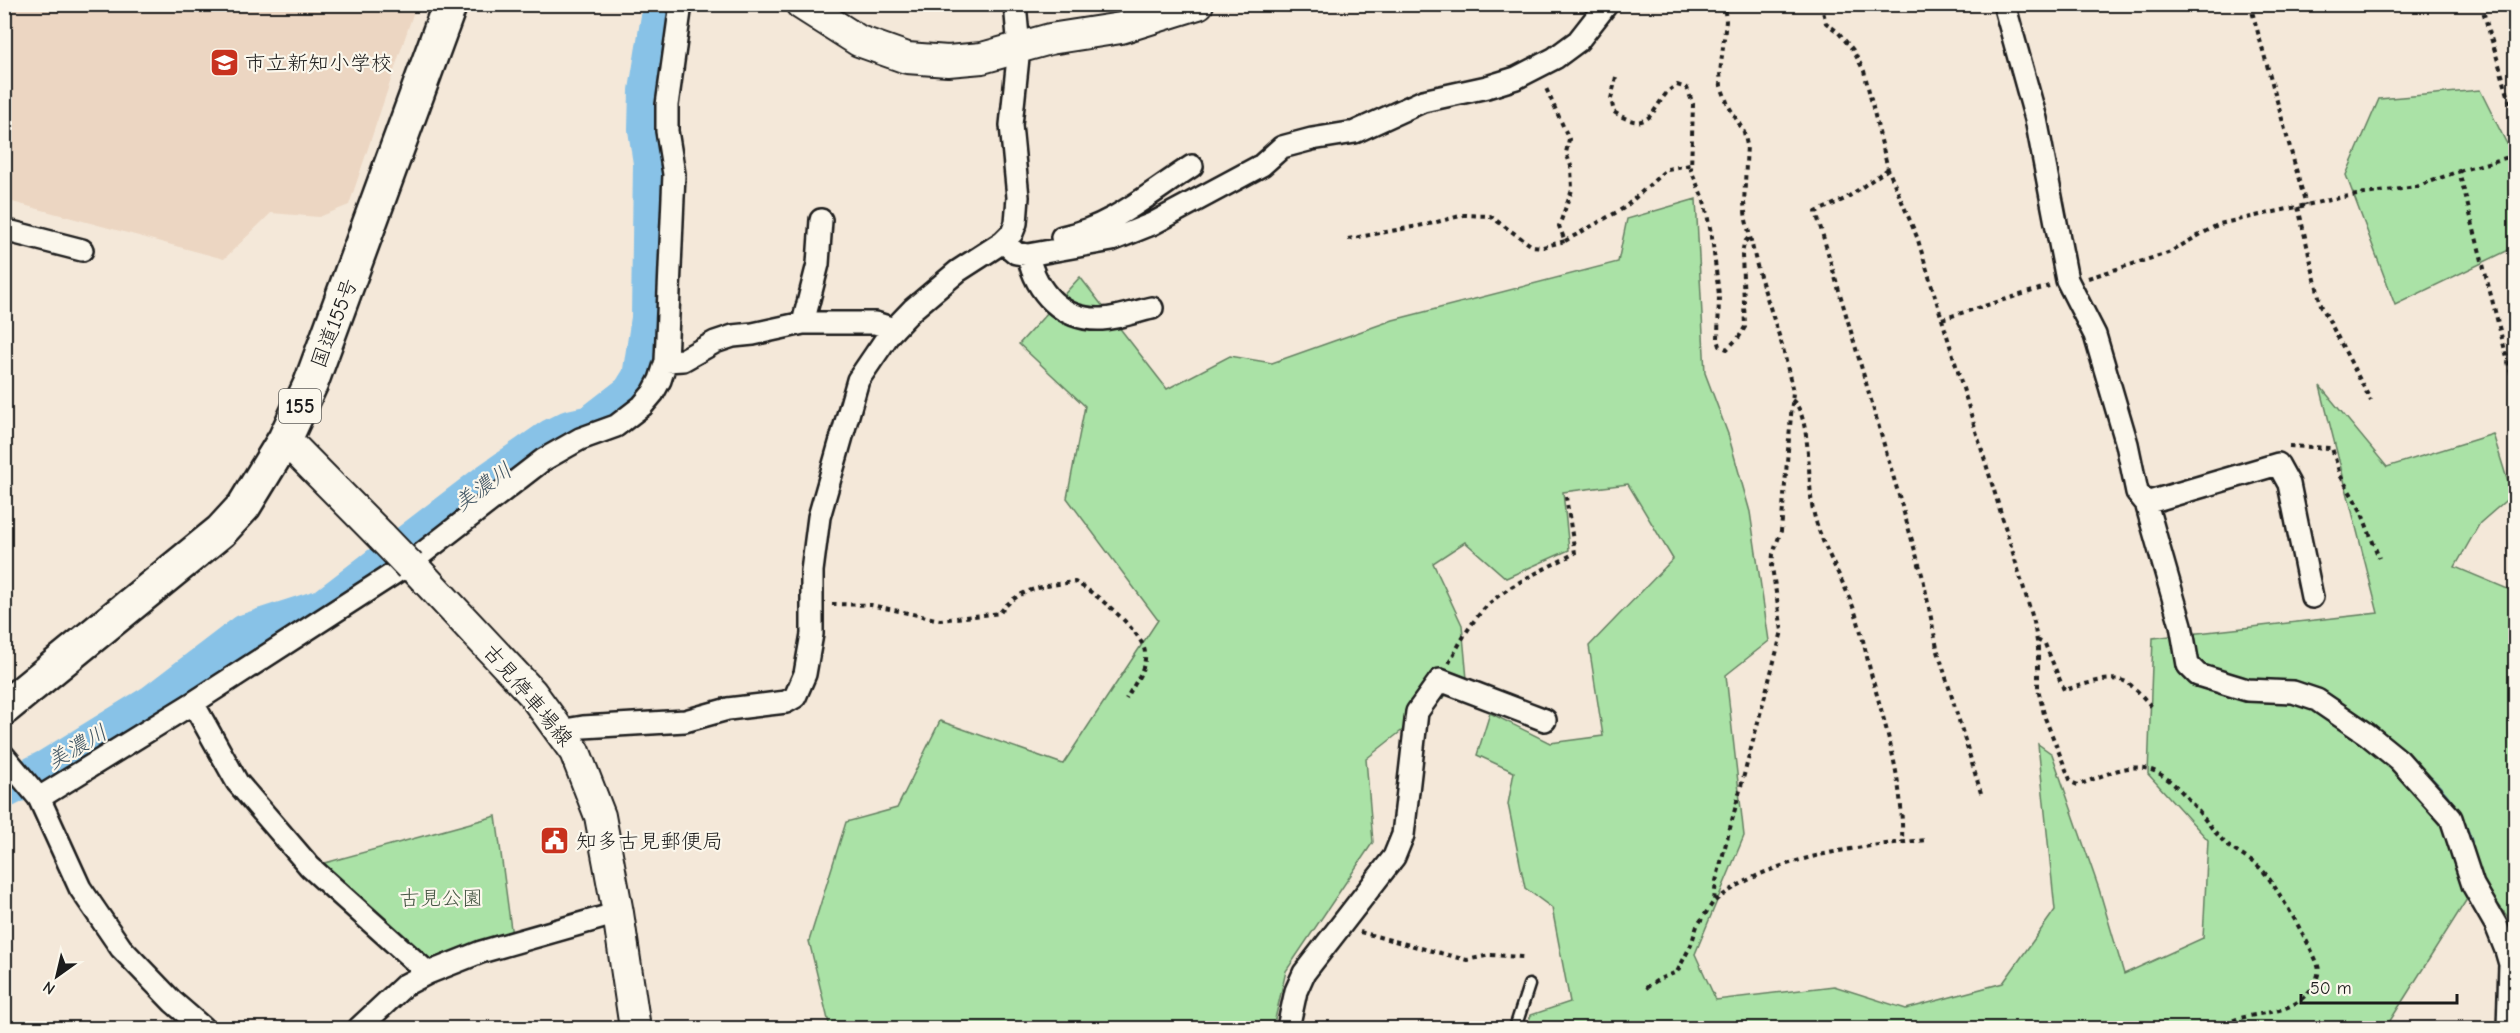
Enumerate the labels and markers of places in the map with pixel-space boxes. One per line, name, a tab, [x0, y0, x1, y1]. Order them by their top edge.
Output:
school or university icon: 市立新知小学校	[208, 47, 240, 79]
place label: 市立新知小学校	[245, 51, 392, 75]
public building icon: 知多古見郵便局	[539, 825, 571, 857]
place label: 知多古見郵便局	[576, 829, 723, 853]

